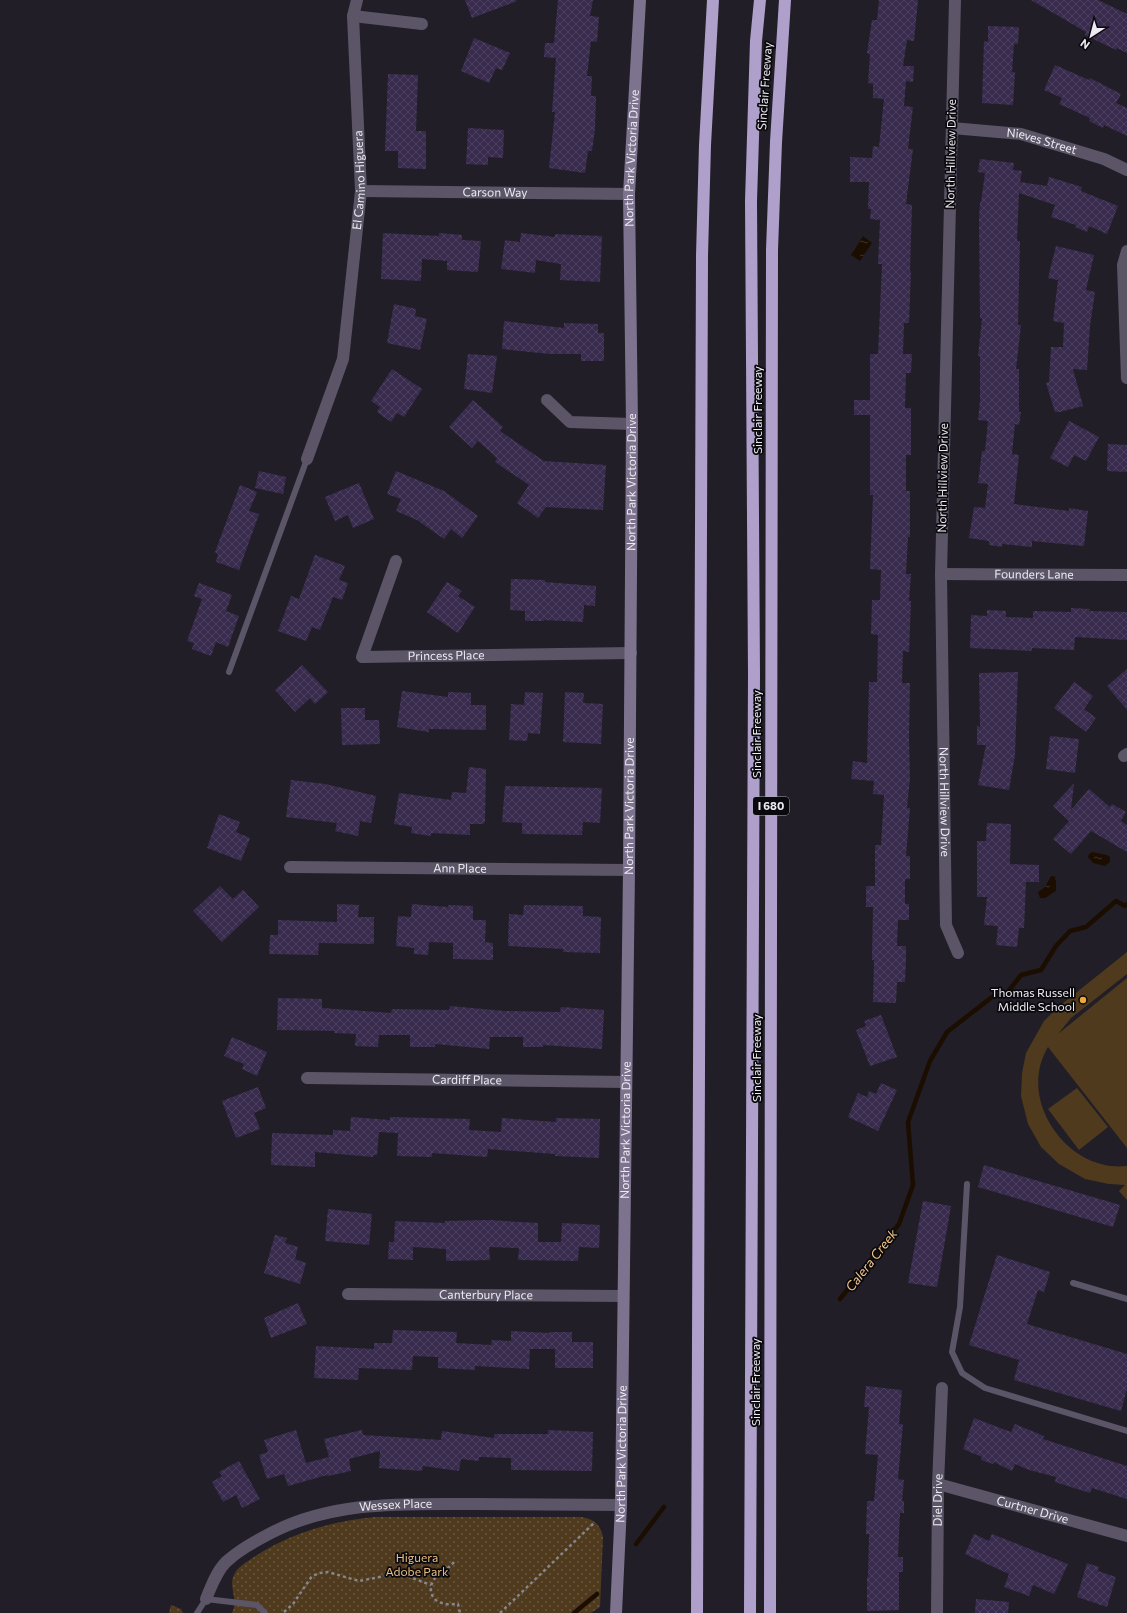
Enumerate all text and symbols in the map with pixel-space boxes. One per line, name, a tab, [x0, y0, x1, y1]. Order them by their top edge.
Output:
north arrow	[1071, 16, 1111, 56]
text: N	[1078, 37, 1092, 52]
street label: Sinclair Freeway	[754, 42, 774, 130]
street label: North Park Victoria Drive	[621, 89, 641, 227]
street label: North Hillview Drive	[942, 99, 958, 209]
street label: Nieves Street	[1006, 125, 1079, 156]
street label: El Camino Higuera	[349, 130, 367, 230]
street label: Carson Way	[462, 184, 528, 199]
street label: Sinclair Freeway	[750, 366, 764, 454]
street label: North Park Victoria Drive	[623, 413, 638, 551]
street label: North Hillview Drive	[934, 423, 950, 533]
street label: Founders Lane	[994, 566, 1074, 581]
street label: Princess Place	[408, 647, 485, 662]
street label: Sinclair Freeway	[749, 690, 763, 778]
street label: North Park Victoria Drive	[621, 737, 636, 875]
street label: North Hillview Drive	[937, 747, 953, 857]
road number: I 680	[753, 797, 789, 815]
street label: Ann Place	[433, 860, 487, 875]
place label: Thomas Russell Middle School	[991, 985, 1075, 1013]
marker: Thomas Russell Middle School	[1078, 995, 1088, 1005]
street label: Sinclair Freeway	[749, 1014, 763, 1102]
street label: North Park Victoria Drive	[617, 1061, 633, 1199]
street label: Cardiff Place	[432, 1072, 502, 1086]
water label: Calera Creek	[842, 1225, 901, 1294]
street label: Canterbury Place	[439, 1287, 533, 1301]
street label: Sinclair Freeway	[748, 1338, 762, 1426]
street label: North Park Victoria Drive	[612, 1385, 629, 1523]
street label: Diel Drive	[930, 1473, 944, 1526]
street label: Curtner Drive	[995, 1492, 1070, 1526]
street label: Wessex Place	[359, 1496, 432, 1513]
park label: Higuera Adobe Park	[386, 1550, 449, 1578]

